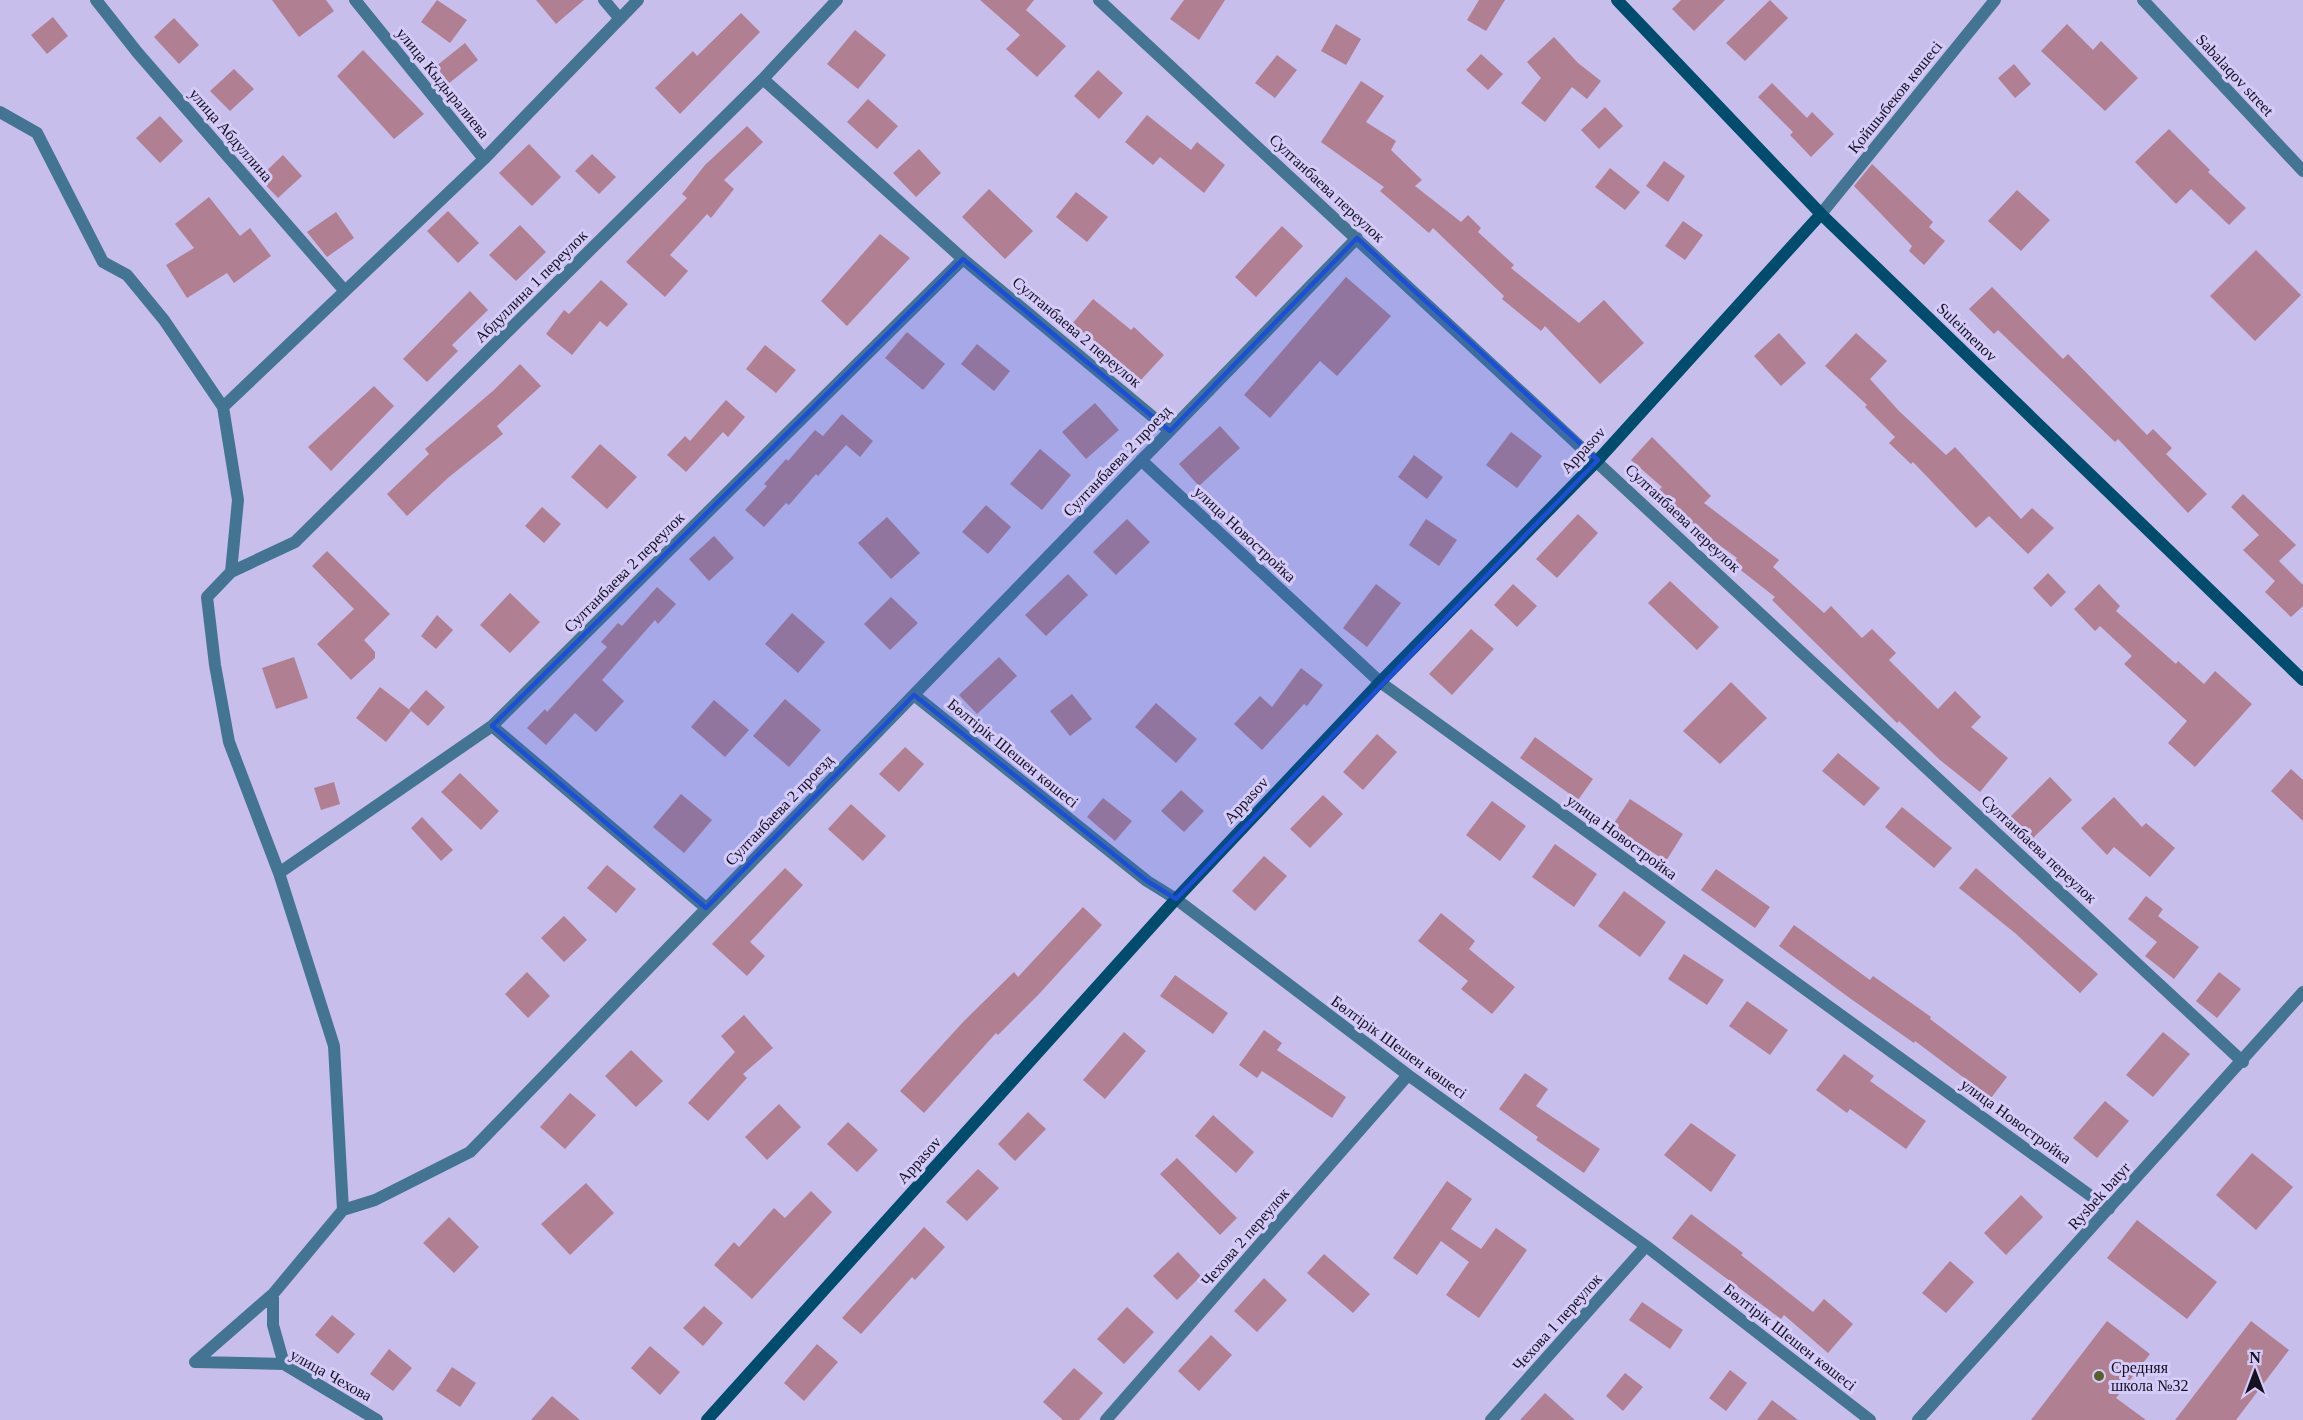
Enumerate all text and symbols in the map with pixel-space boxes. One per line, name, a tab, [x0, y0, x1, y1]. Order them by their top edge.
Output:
street label: улица Кыдыралиева	[392, 24, 493, 142]
street label: Sabalaqov street	[2192, 31, 2278, 120]
street label: Қойшыбеков көшесі	[1845, 37, 1946, 157]
street label: улица Абдуллина	[185, 85, 276, 186]
street label: Султанбаева переулок	[1265, 130, 1388, 246]
street label: Абдуллина 1 переулок	[471, 226, 591, 346]
street label: Султанбаева 2 переулок	[1009, 273, 1145, 392]
street label: Suleimenov	[1934, 299, 2000, 365]
street label: Султанбаева 2 проезд	[1060, 402, 1175, 521]
street label: Appasov	[1557, 423, 1609, 477]
street label: Султанбаева переулок	[1621, 460, 1744, 576]
street label: улица Новостройка	[1190, 483, 1299, 586]
street label: Султанбаева 2 переулок	[560, 508, 688, 636]
street label: Бөлтірік Шешен көшесі	[944, 695, 1082, 812]
street label: Султанбаева 2 проезд	[722, 751, 837, 870]
street label: Appasov	[1220, 773, 1272, 827]
street label: улица Новостройка	[1563, 791, 1681, 884]
street label: Султанбаева переулок	[1977, 791, 2100, 907]
street label: Бөлтірік Шешен көшесі	[1327, 992, 1470, 1103]
street label: улица Новостройка	[1957, 1075, 2075, 1168]
street label: Appasov	[894, 1133, 945, 1187]
street label: Rysbek batyr	[2065, 1159, 2135, 1234]
street label: Чехова 2 переулок	[1198, 1184, 1293, 1290]
street label: Чехова 1 переулок	[1509, 1270, 1606, 1375]
street label: Бөлтірік Шешен көшесі	[1720, 1280, 1860, 1395]
north arrow	[2225, 1342, 2285, 1402]
street label: улица Чехова	[287, 1346, 375, 1405]
text: N	[2249, 1349, 2261, 1366]
place label: Средняя школа №32	[2111, 1359, 2188, 1394]
marker: Средняя школа №32	[2092, 1369, 2106, 1383]

